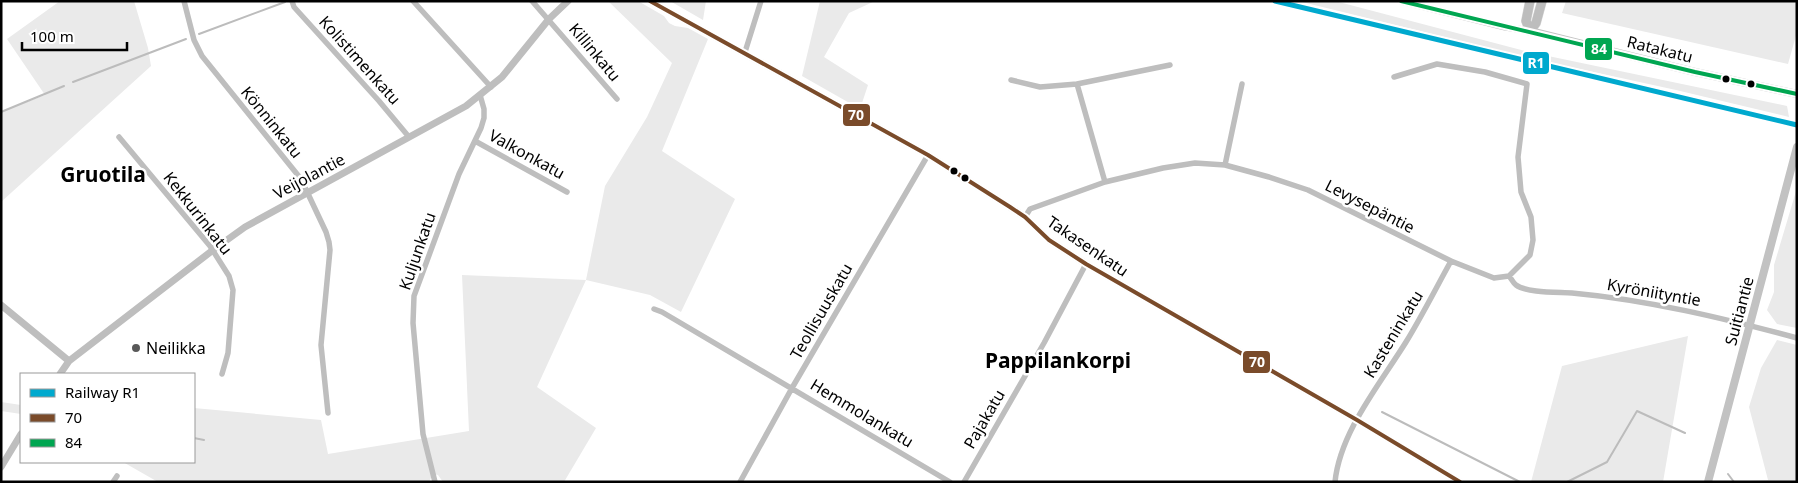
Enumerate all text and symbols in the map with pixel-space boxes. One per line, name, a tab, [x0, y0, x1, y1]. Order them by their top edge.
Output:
street label: Kolistimenkatu	[314, 11, 406, 109]
street label: Killinkatu	[564, 18, 626, 86]
scale bar	[22, 20, 128, 52]
text: 100 m	[30, 26, 74, 46]
street label: Ratakatu	[1625, 30, 1695, 68]
line badge: 84	[1584, 37, 1613, 61]
text: 84	[1591, 39, 1607, 58]
line badge: R1	[1522, 51, 1550, 75]
text: R1	[1527, 53, 1545, 72]
unlabelled marker	[1721, 74, 1731, 84]
unlabelled marker	[1746, 79, 1756, 89]
street label: Könninkatu	[236, 81, 308, 163]
line badge: 70	[842, 103, 871, 127]
text: 70	[848, 105, 864, 124]
street label: Valkonkatu	[485, 124, 569, 184]
street label: Veijolantie	[269, 148, 349, 204]
district label: Gruotila	[60, 160, 146, 188]
unlabelled marker	[949, 166, 959, 176]
street label: Kekkurinkatu	[159, 167, 237, 259]
unlabelled marker	[960, 173, 970, 183]
street label: Levysepäntie	[1321, 174, 1419, 238]
street label: Kuljunkatu	[393, 209, 441, 293]
street label: Takasenkatu	[1043, 211, 1133, 281]
street label: Teollisuuskatu	[785, 259, 857, 363]
street label: Kyröniityntie	[1605, 273, 1703, 311]
street label: Suitiantie	[1719, 274, 1759, 348]
street label: Kasteninkatu	[1358, 286, 1428, 382]
place label: Neilikka	[146, 337, 206, 359]
marker: Neilikka	[130, 342, 142, 354]
district label: Pappilankorpi	[985, 346, 1131, 374]
line badge: 70	[1242, 350, 1271, 374]
text: 70	[1249, 352, 1265, 371]
legend	[20, 373, 195, 463]
street label: Hemmolankatu	[806, 374, 918, 452]
text: Railway R1	[65, 382, 140, 402]
street label: Pajakatu	[958, 385, 1010, 453]
text: 70	[65, 407, 82, 427]
text: 84	[65, 432, 83, 452]

